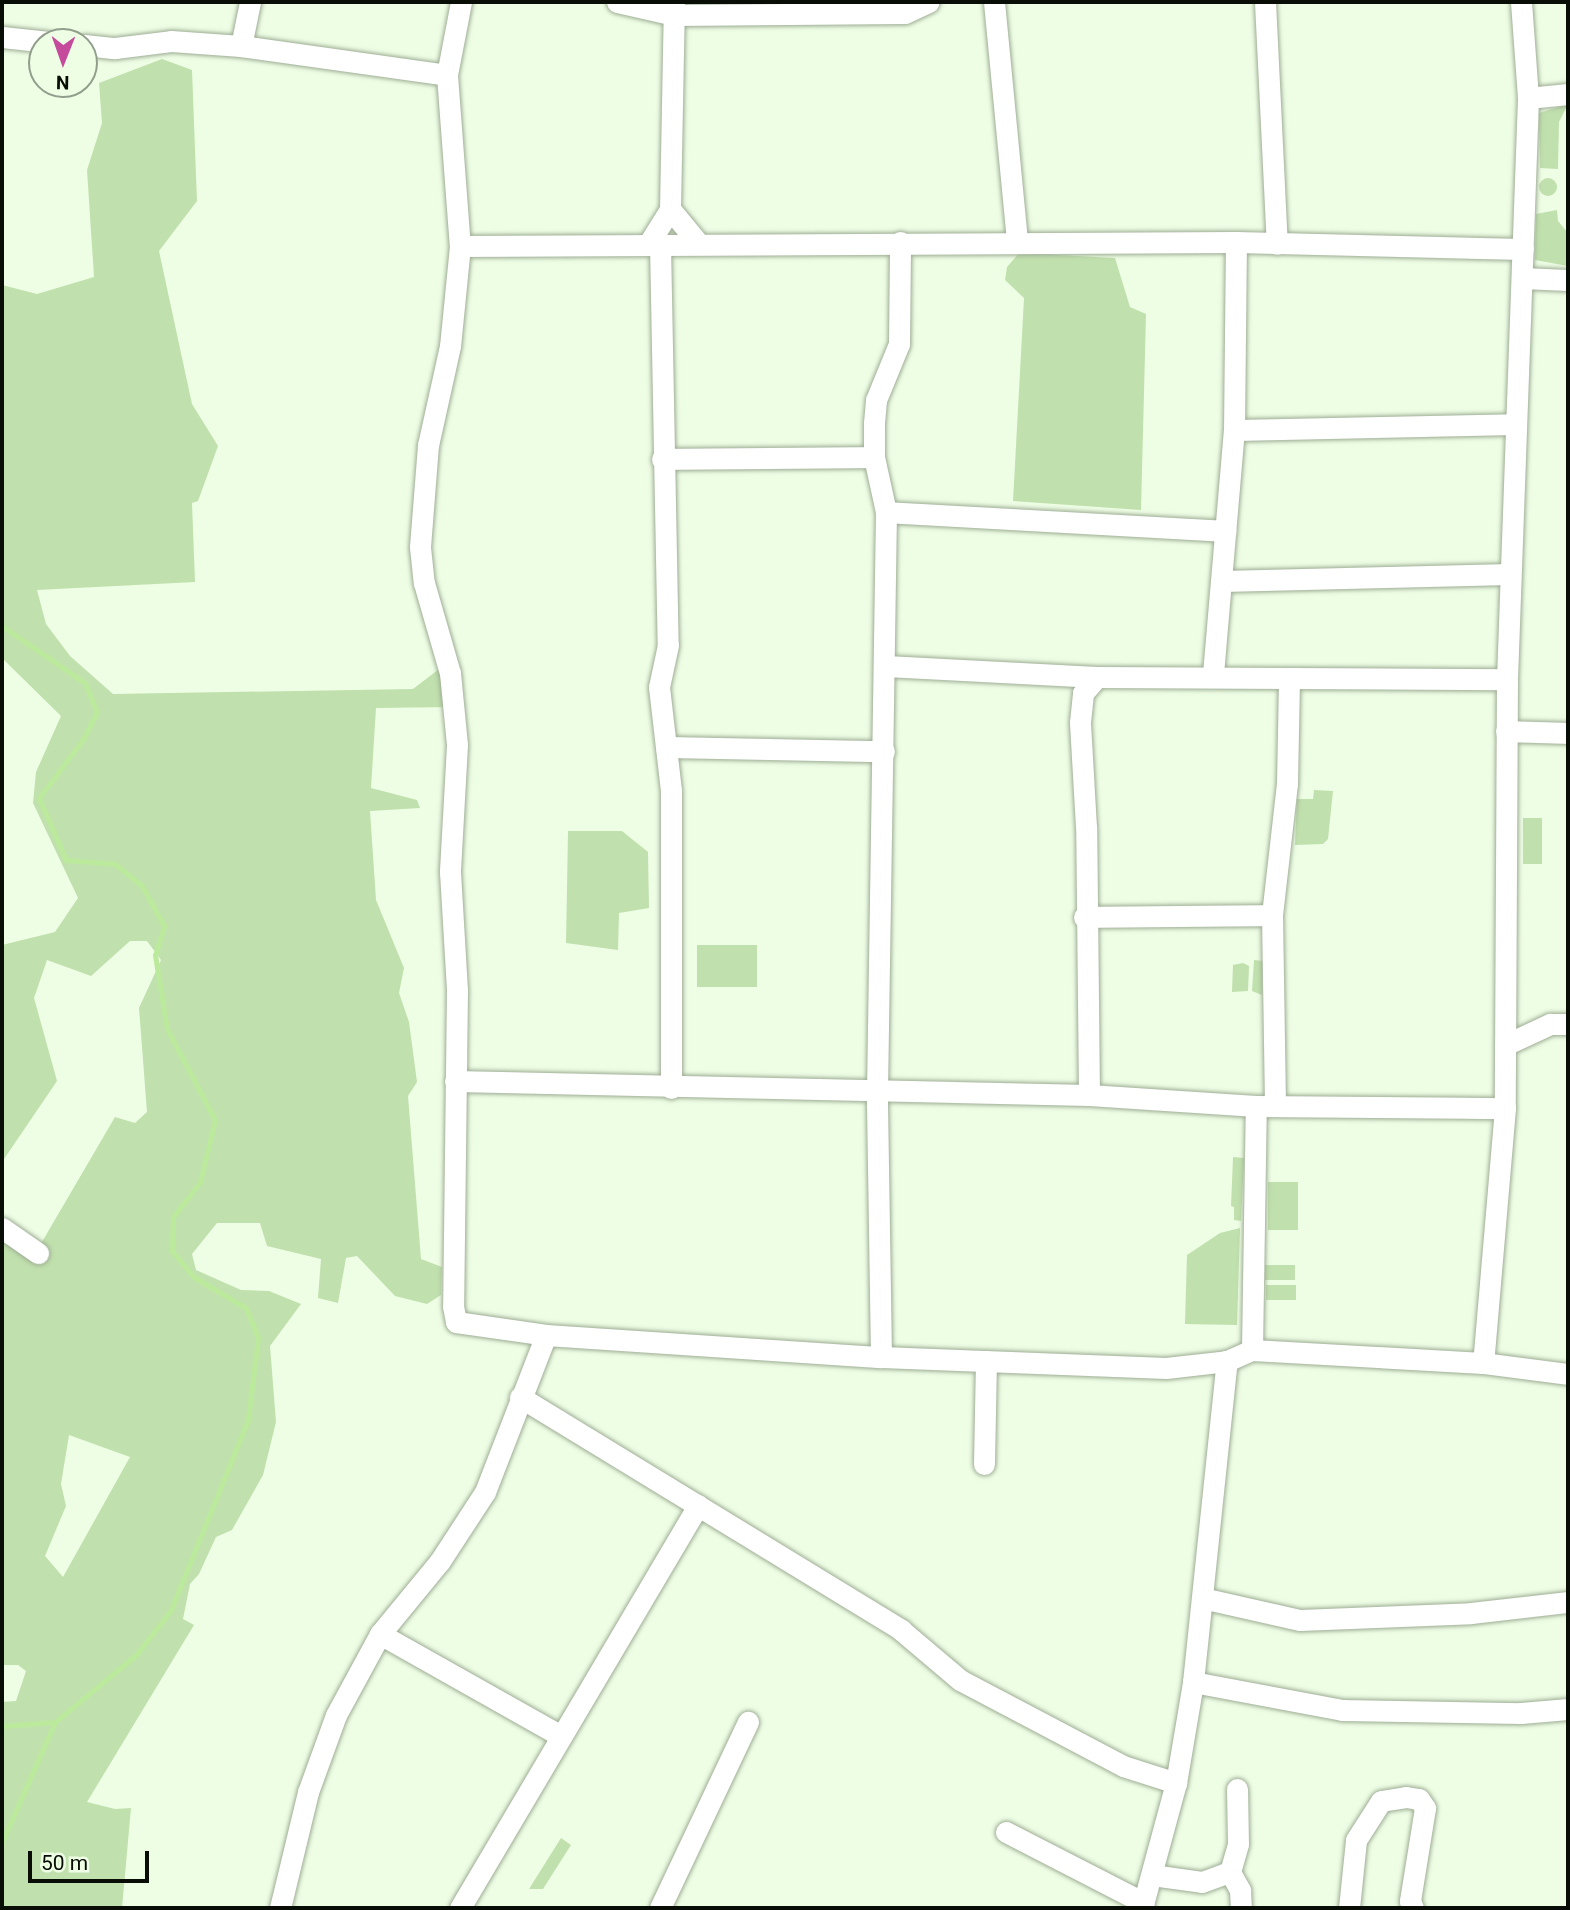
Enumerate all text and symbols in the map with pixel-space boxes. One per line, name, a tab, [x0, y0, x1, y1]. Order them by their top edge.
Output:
north arrow	[28, 28, 98, 98]
text: N	[56, 71, 70, 94]
scale bar	[32, 1836, 152, 1880]
text: 50 m	[41, 1851, 88, 1875]

